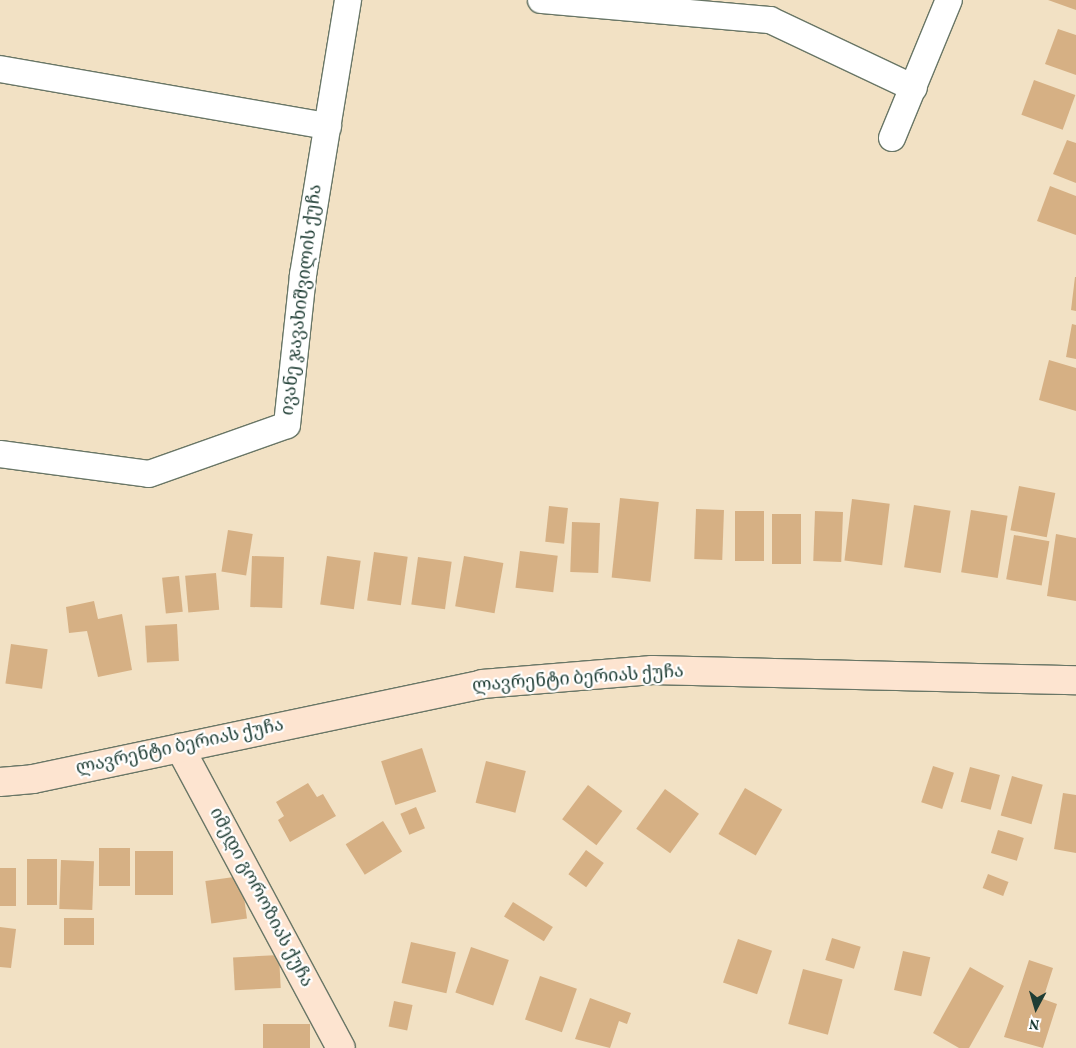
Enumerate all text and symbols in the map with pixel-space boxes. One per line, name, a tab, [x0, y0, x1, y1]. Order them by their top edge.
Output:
street label: ივანე ჯავახიშვილის ქუჩა	[278, 183, 328, 417]
street label: ლავრენტი ბერიას ქუჩა	[472, 662, 684, 698]
street label: ლავრენტი ბერიას ქუჩა	[74, 715, 286, 781]
street label: იმედი გოროზიას ქუჩა	[203, 805, 317, 991]
north arrow	[1011, 983, 1061, 1033]
text: N	[1028, 1013, 1040, 1033]

